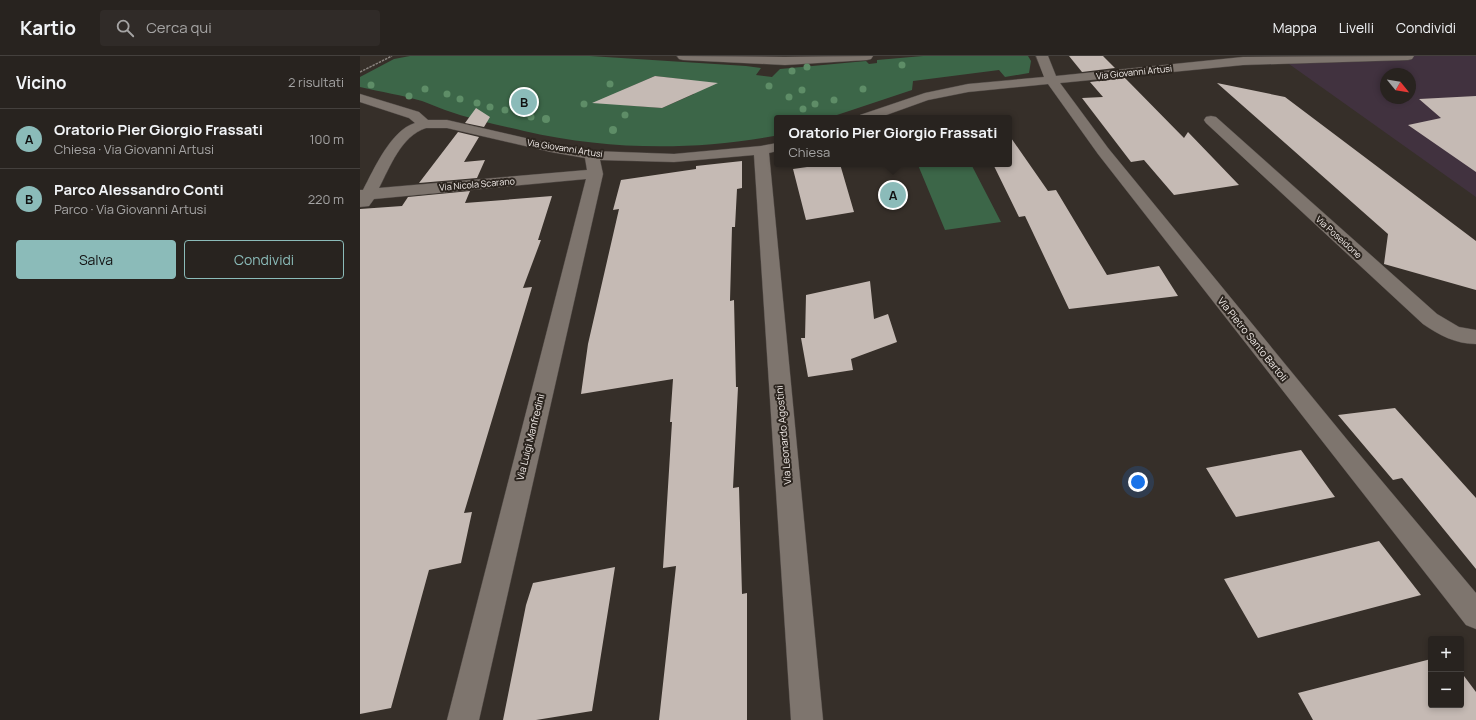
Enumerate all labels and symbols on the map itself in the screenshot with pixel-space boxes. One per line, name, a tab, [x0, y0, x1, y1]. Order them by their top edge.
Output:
street label: Via Giovanni Artusi	[1095, 62, 1173, 82]
north arrow	[1380, 68, 1416, 104]
pin: B	[511, 87, 537, 117]
street label: Via Giovanni Artusi	[526, 136, 604, 160]
street label: Via Nicola Scarano	[439, 174, 515, 194]
pin: A	[880, 180, 906, 210]
street label: Via Poseidone	[1313, 213, 1365, 261]
street label: Via Pietro Santo Bartoli	[1215, 294, 1291, 384]
street label: Via Leonardo Agostini	[772, 385, 794, 485]
street label: Via Luigi Manfredini	[512, 392, 548, 482]
your location	[1128, 472, 1148, 492]

